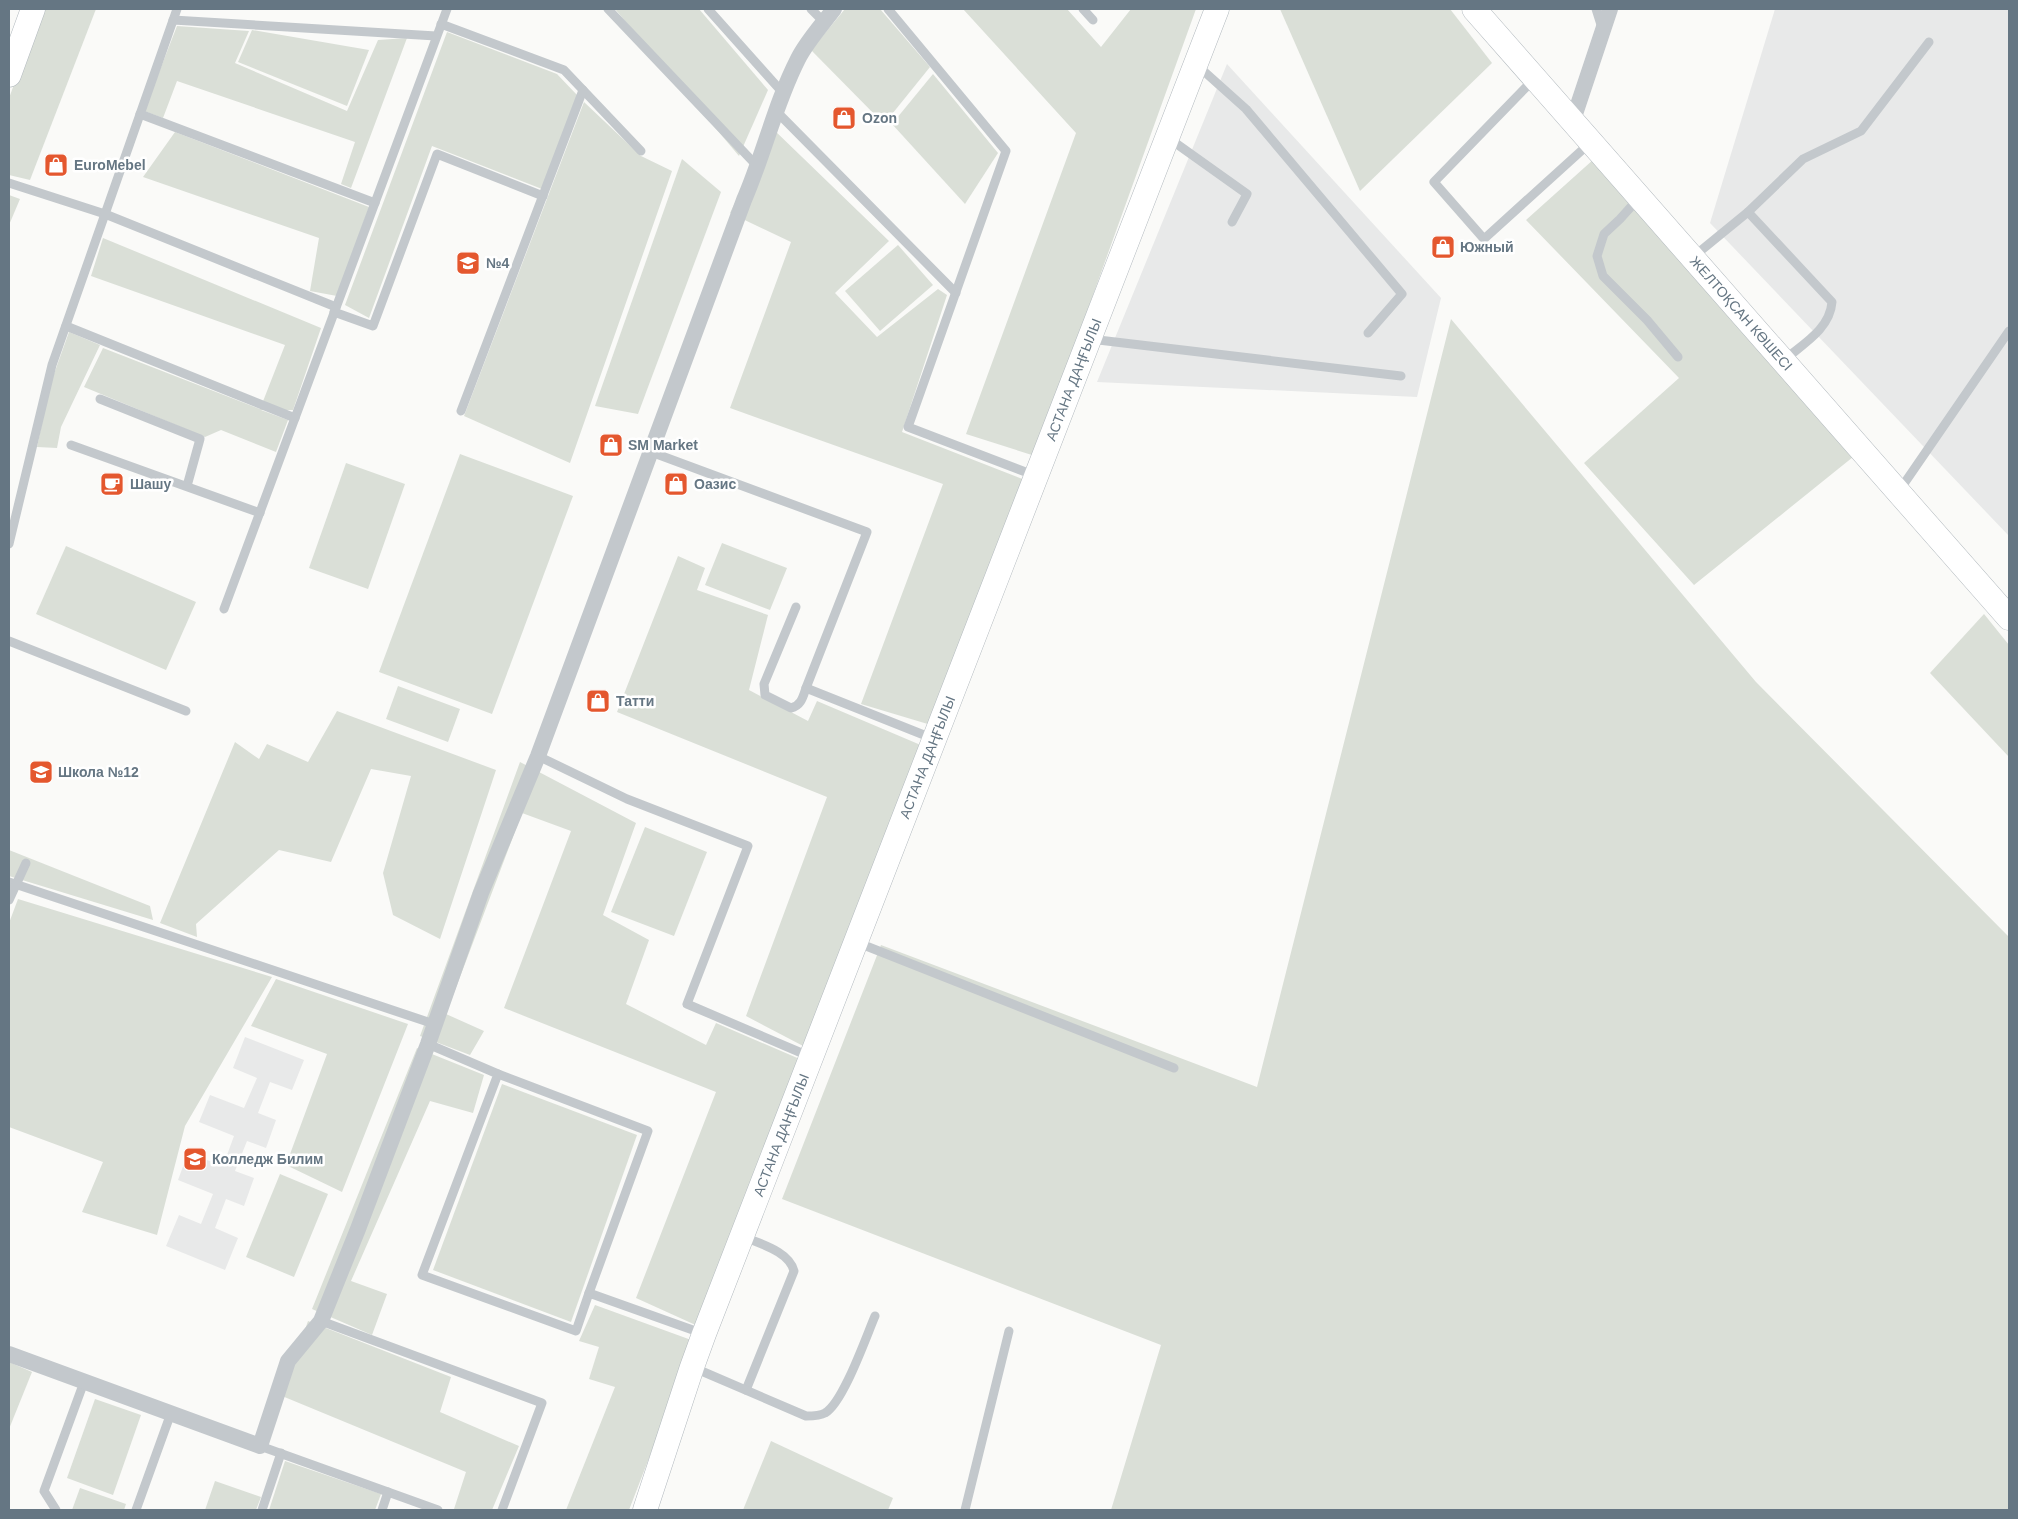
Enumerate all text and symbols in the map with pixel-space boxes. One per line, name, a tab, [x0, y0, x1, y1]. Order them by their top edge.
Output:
shop icon: Ozon	[831, 105, 857, 131]
place label: Ozon	[862, 110, 897, 126]
shop icon: EuroMebel	[43, 152, 69, 178]
place label: EuroMebel	[74, 157, 146, 173]
shop icon: Южный	[1430, 234, 1456, 260]
place label: Южный	[1460, 239, 1514, 255]
school or university icon: №4	[455, 250, 481, 276]
street label: ЖЕЛТОҚСАН КӨШЕСІ	[1687, 253, 1796, 374]
place label: №4	[486, 255, 510, 271]
street label: АСТАНА ДАҢҒЫЛЫ	[1043, 316, 1104, 443]
shop icon: SM Market	[598, 432, 624, 458]
place label: SM Market	[628, 437, 698, 453]
cafe icon: Шашу	[99, 471, 125, 497]
shop icon: Оазис	[663, 471, 689, 497]
place label: Шашу	[130, 476, 172, 492]
place label: Оазис	[694, 476, 736, 492]
shop icon: Татти	[585, 688, 611, 714]
place label: Татти	[616, 693, 654, 709]
street label: АСТАНА ДАҢҒЫЛЫ	[896, 694, 958, 821]
school or university icon: Школа №12	[28, 759, 54, 785]
place label: Школа №12	[58, 764, 139, 780]
street label: АСТАНА ДАҢҒЫЛЫ	[750, 1072, 812, 1199]
school or university icon: Колледж Билим	[182, 1146, 208, 1172]
place label: Колледж Билим	[212, 1151, 323, 1167]

